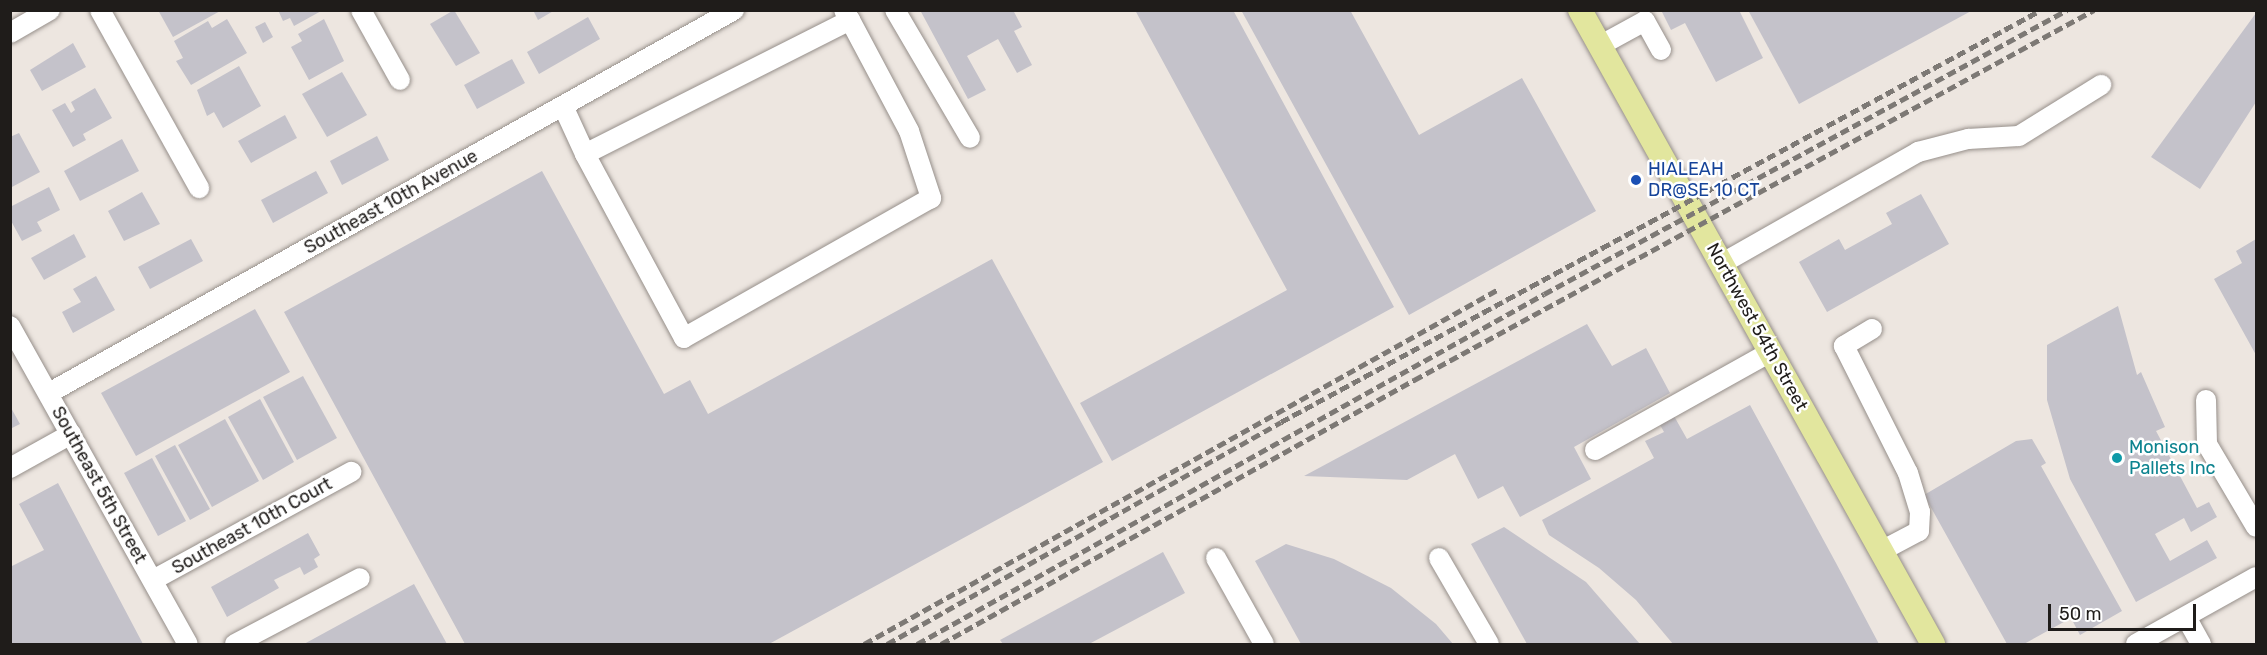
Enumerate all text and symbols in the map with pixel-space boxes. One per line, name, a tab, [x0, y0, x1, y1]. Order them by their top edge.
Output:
street label: Southeast 10th Avenue	[300, 145, 482, 259]
place label: HIALEAH DR@SE 10 CT	[1648, 159, 1760, 201]
marker: HIALEAH DR@SE 10 CT	[1629, 173, 1643, 187]
street label: Northwest 54th Street	[1702, 239, 1812, 415]
street label: Southeast 5th Street	[47, 403, 151, 567]
place label: Monison Pallets Inc	[2129, 437, 2215, 480]
marker: Monison Pallets Inc	[2110, 451, 2124, 465]
street label: Southeast 10th Court	[168, 473, 336, 579]
scale bar	[2051, 592, 2200, 630]
text: 50 m	[2059, 603, 2102, 625]

